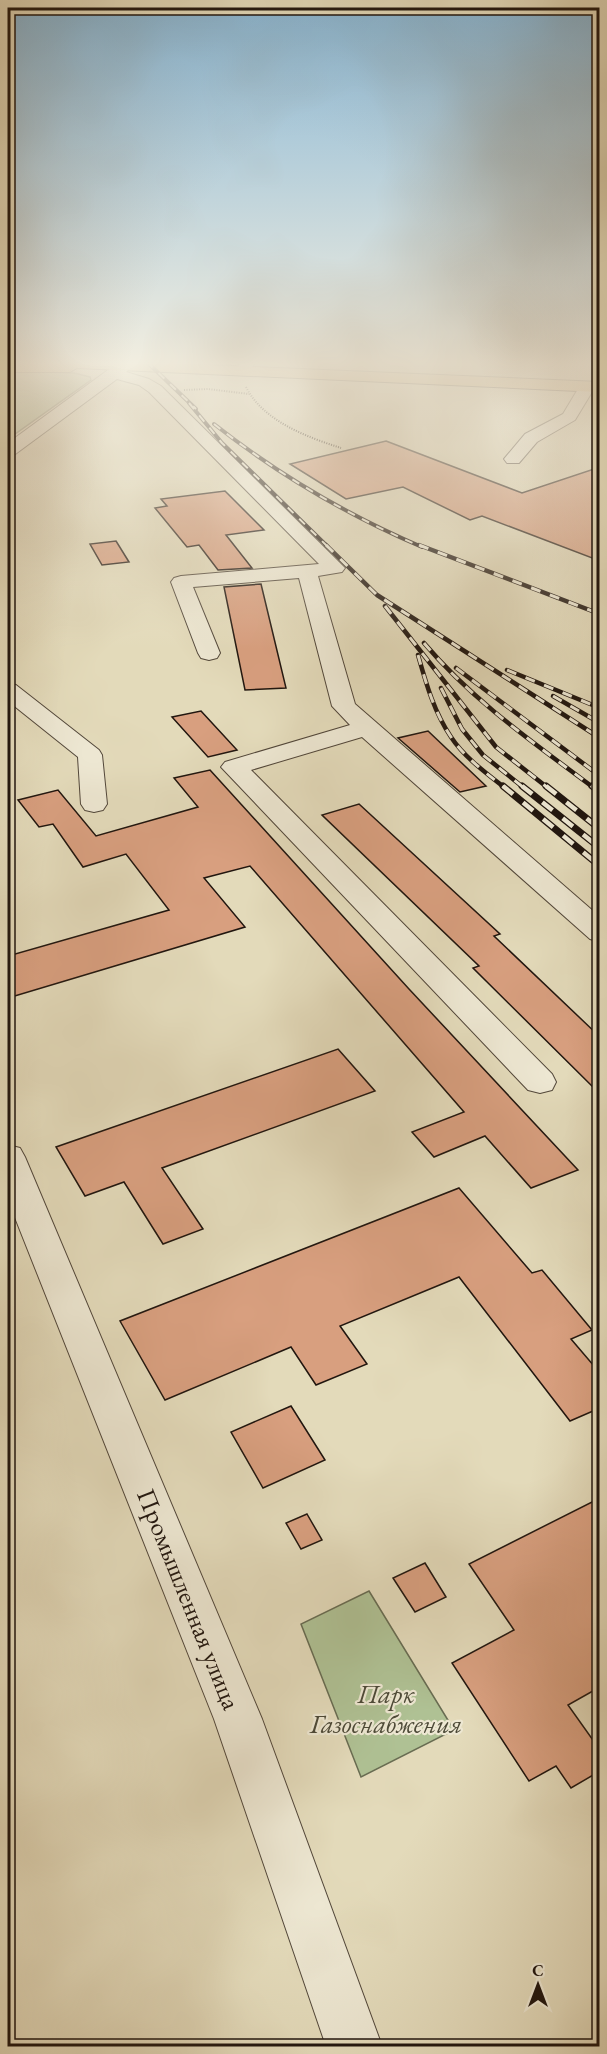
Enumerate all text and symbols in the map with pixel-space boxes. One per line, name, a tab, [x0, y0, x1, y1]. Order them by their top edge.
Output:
street label: Промышленная улица	[129, 1483, 249, 1715]
park label: Парк Газоснабжения	[309, 1677, 462, 1741]
north arrow	[508, 1955, 568, 2015]
text: С	[532, 1960, 544, 1981]

